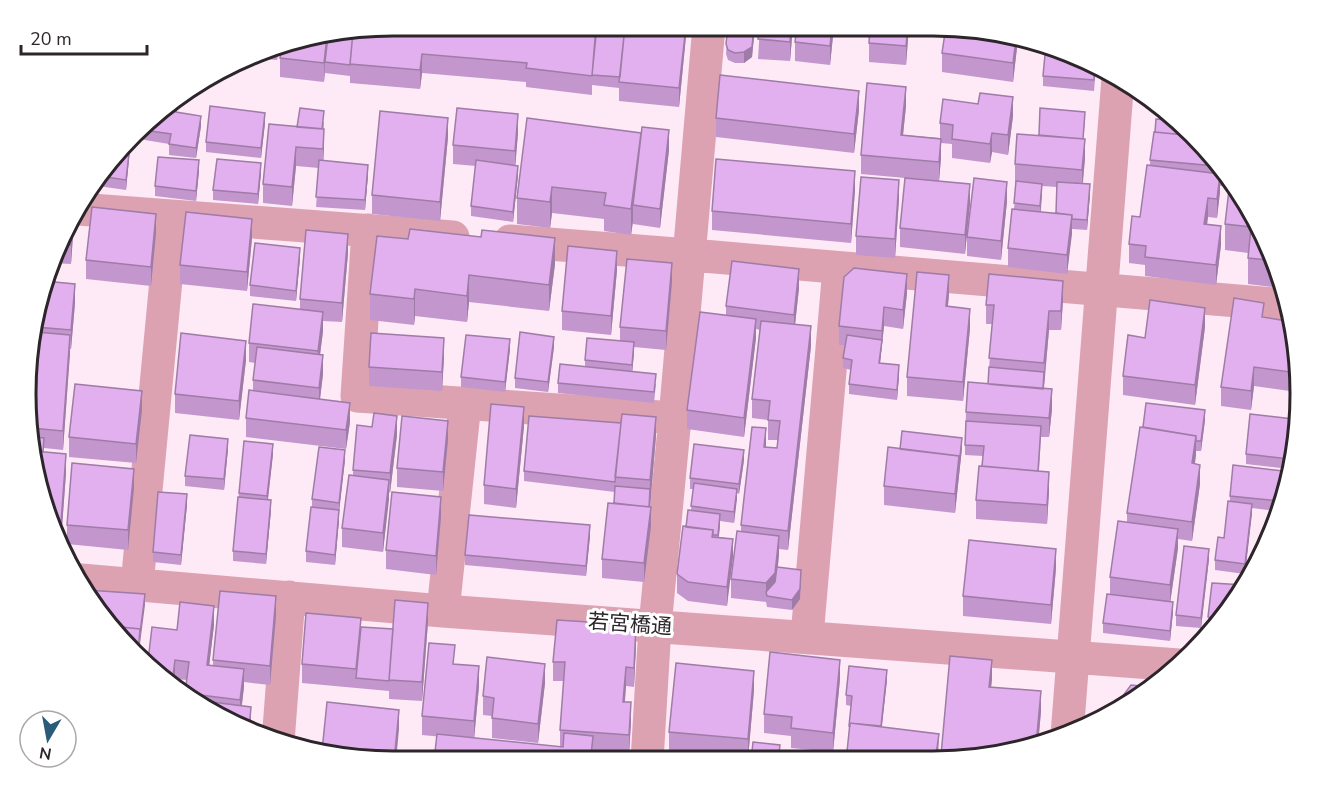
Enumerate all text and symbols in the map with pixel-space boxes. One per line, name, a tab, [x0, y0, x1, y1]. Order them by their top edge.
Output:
scale bar	[21, 18, 147, 56]
text: 20 m	[30, 27, 72, 51]
street label: 若宮橋通	[587, 607, 673, 641]
north arrow	[18, 709, 78, 769]
text: N	[38, 741, 53, 765]

